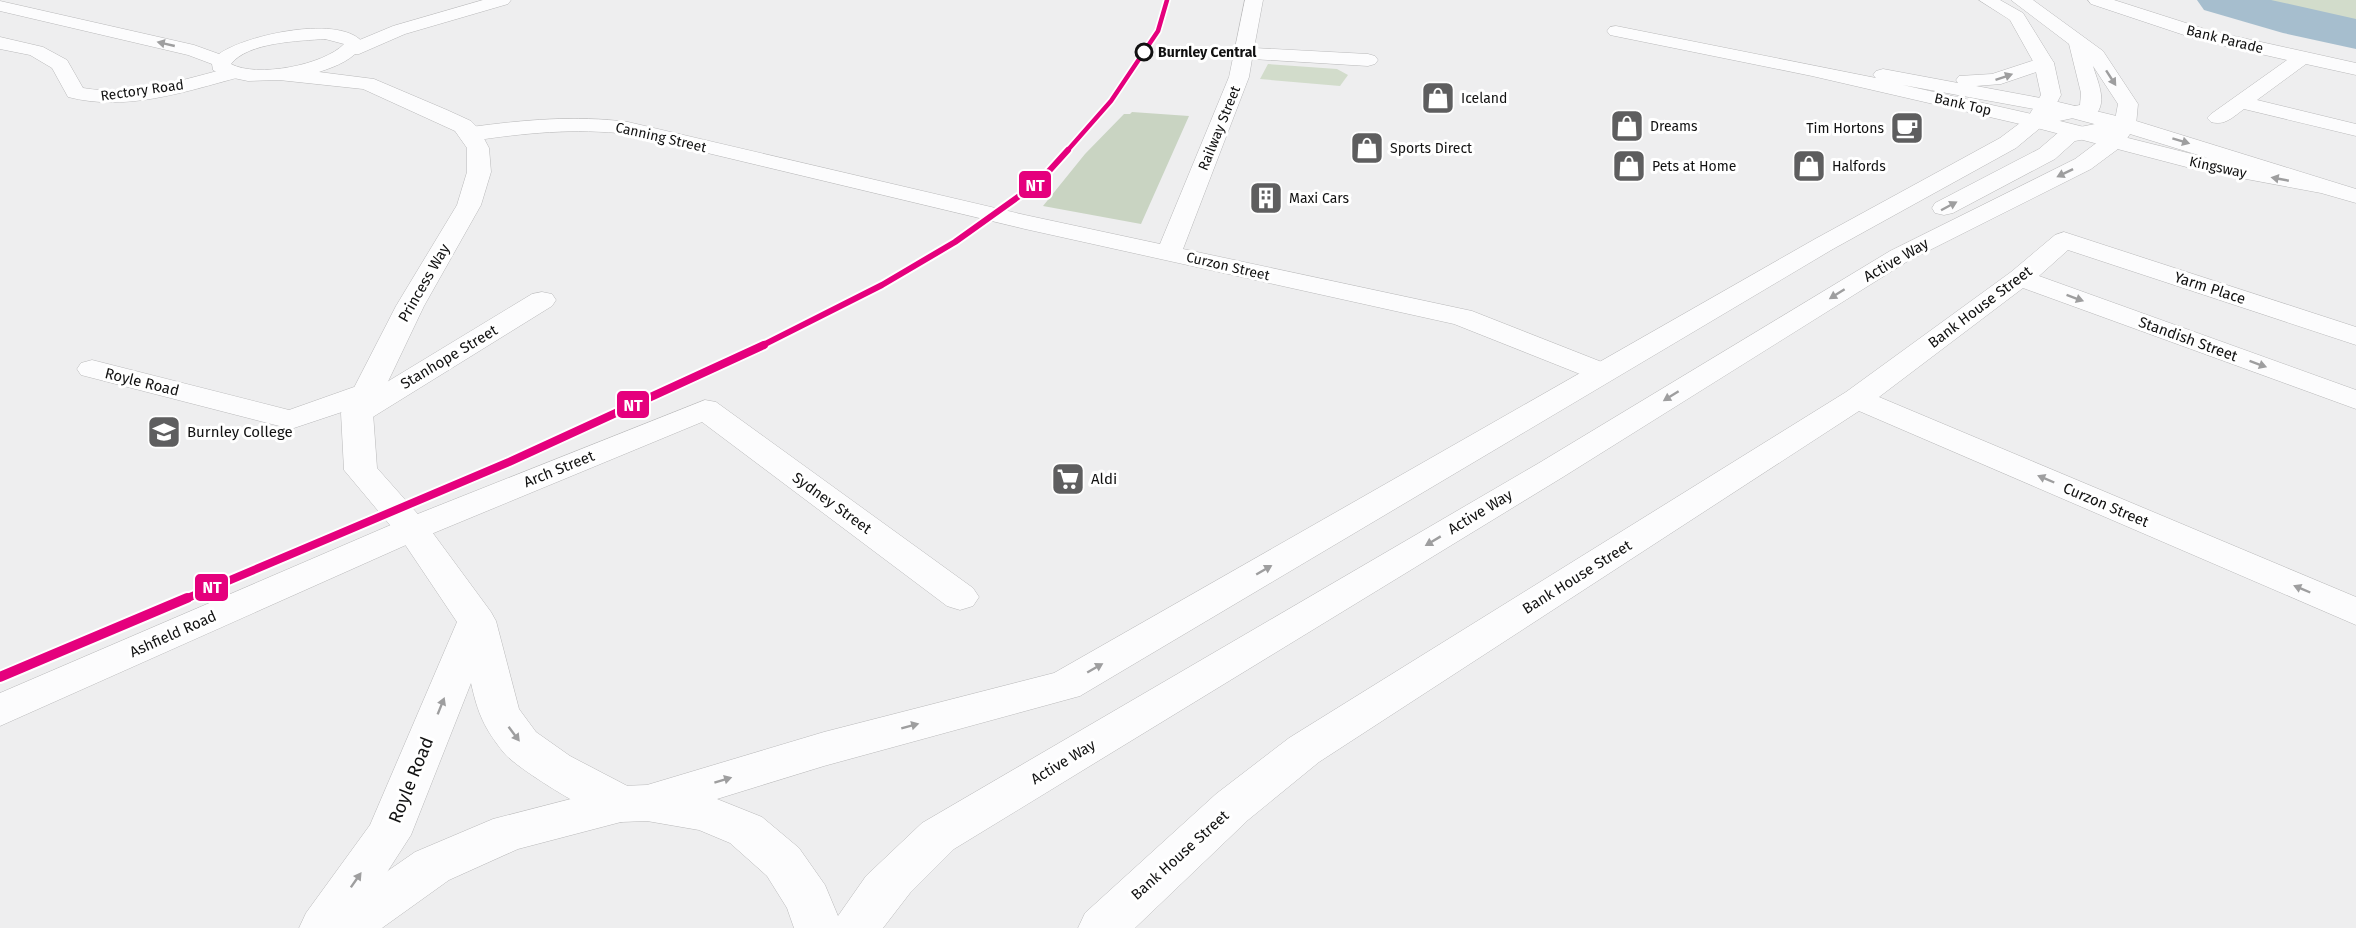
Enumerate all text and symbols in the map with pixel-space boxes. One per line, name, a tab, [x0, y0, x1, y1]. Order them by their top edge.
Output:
street label: Bank Parade	[2185, 22, 2265, 57]
one-way arrow	[156, 39, 175, 48]
marker: Burnley Central	[1135, 43, 1153, 61]
place label: Burnley Central	[1158, 44, 1257, 61]
one-way arrow	[2105, 70, 2116, 86]
one-way arrow	[1995, 71, 2013, 81]
street label: Rectory Road	[99, 76, 185, 105]
shop icon: Iceland	[1420, 80, 1456, 116]
street label: Railway Street	[1195, 82, 1245, 173]
place label: Iceland	[1461, 90, 1507, 107]
street label: Bank Top	[1933, 90, 1993, 119]
shop icon: Dreams	[1609, 108, 1645, 144]
cafe icon: Tim Hortons	[1889, 110, 1925, 146]
place label: Dreams	[1650, 118, 1698, 135]
street label: Canning Street	[614, 119, 709, 156]
place label: Tim Hortons	[1806, 120, 1884, 137]
shop icon: Sports Direct	[1349, 130, 1385, 166]
one-way arrow	[2172, 137, 2190, 146]
place label: Sports Direct	[1390, 140, 1473, 157]
shop icon: Pets at Home	[1611, 148, 1647, 184]
shop icon: Halfords	[1791, 148, 1827, 184]
street label: Kingsway	[2188, 153, 2248, 182]
place label: Pets at Home	[1652, 158, 1736, 175]
place label: Halfords	[1832, 158, 1886, 175]
one-way arrow	[2056, 168, 2073, 177]
line badge: NT	[1018, 170, 1052, 199]
one-way arrow	[2270, 174, 2289, 183]
text: NT	[1025, 176, 1045, 195]
building icon: Maxi Cars	[1248, 180, 1284, 216]
place label: Maxi Cars	[1289, 190, 1349, 207]
one-way arrow	[1940, 201, 1957, 211]
street label: Active Way	[1860, 234, 1932, 286]
street label: Princess Way	[394, 240, 454, 325]
street label: Curzon Street	[1185, 249, 1272, 285]
street label: Bank House Street	[1925, 262, 2036, 352]
street label: Yarm Place	[2172, 268, 2248, 308]
one-way arrow	[1829, 288, 1845, 299]
one-way arrow	[2066, 293, 2084, 303]
street label: Standish Street	[2136, 313, 2241, 365]
street label: Stanhope Street	[397, 321, 501, 393]
one-way arrow	[2250, 360, 2268, 370]
street label: Royle Road	[103, 364, 181, 400]
line badge: NT	[616, 390, 650, 419]
one-way arrow	[1663, 391, 1679, 402]
text: NT	[623, 396, 643, 415]
school or university icon: Burnley College	[146, 414, 182, 450]
place label: Burnley College	[187, 423, 293, 441]
street label: Arch Street	[521, 446, 597, 491]
supermarket icon: Aldi	[1050, 461, 1086, 497]
street label: Sydney Street	[789, 468, 875, 538]
place label: Aldi	[1091, 470, 1117, 488]
one-way arrow	[2036, 474, 2054, 484]
street label: Curzon Street	[2061, 479, 2152, 531]
street label: Active Way	[1444, 485, 1516, 538]
one-way arrow	[1425, 535, 1441, 546]
street label: Bank House Street	[1519, 536, 1635, 618]
one-way arrow	[1256, 565, 1273, 575]
line badge: NT	[194, 573, 229, 602]
text: NT	[202, 578, 222, 597]
one-way arrow	[2294, 584, 2311, 593]
street label: Ashfield Road	[127, 607, 219, 661]
one-way arrow	[1087, 664, 1104, 674]
one-way arrow	[436, 696, 446, 714]
one-way arrow	[901, 721, 920, 731]
one-way arrow	[508, 727, 520, 742]
street label: Royle Road	[384, 734, 438, 826]
street label: Active Way	[1027, 735, 1099, 788]
one-way arrow	[714, 775, 732, 784]
street label: Bank House Street	[1127, 806, 1233, 904]
one-way arrow	[350, 872, 361, 888]

